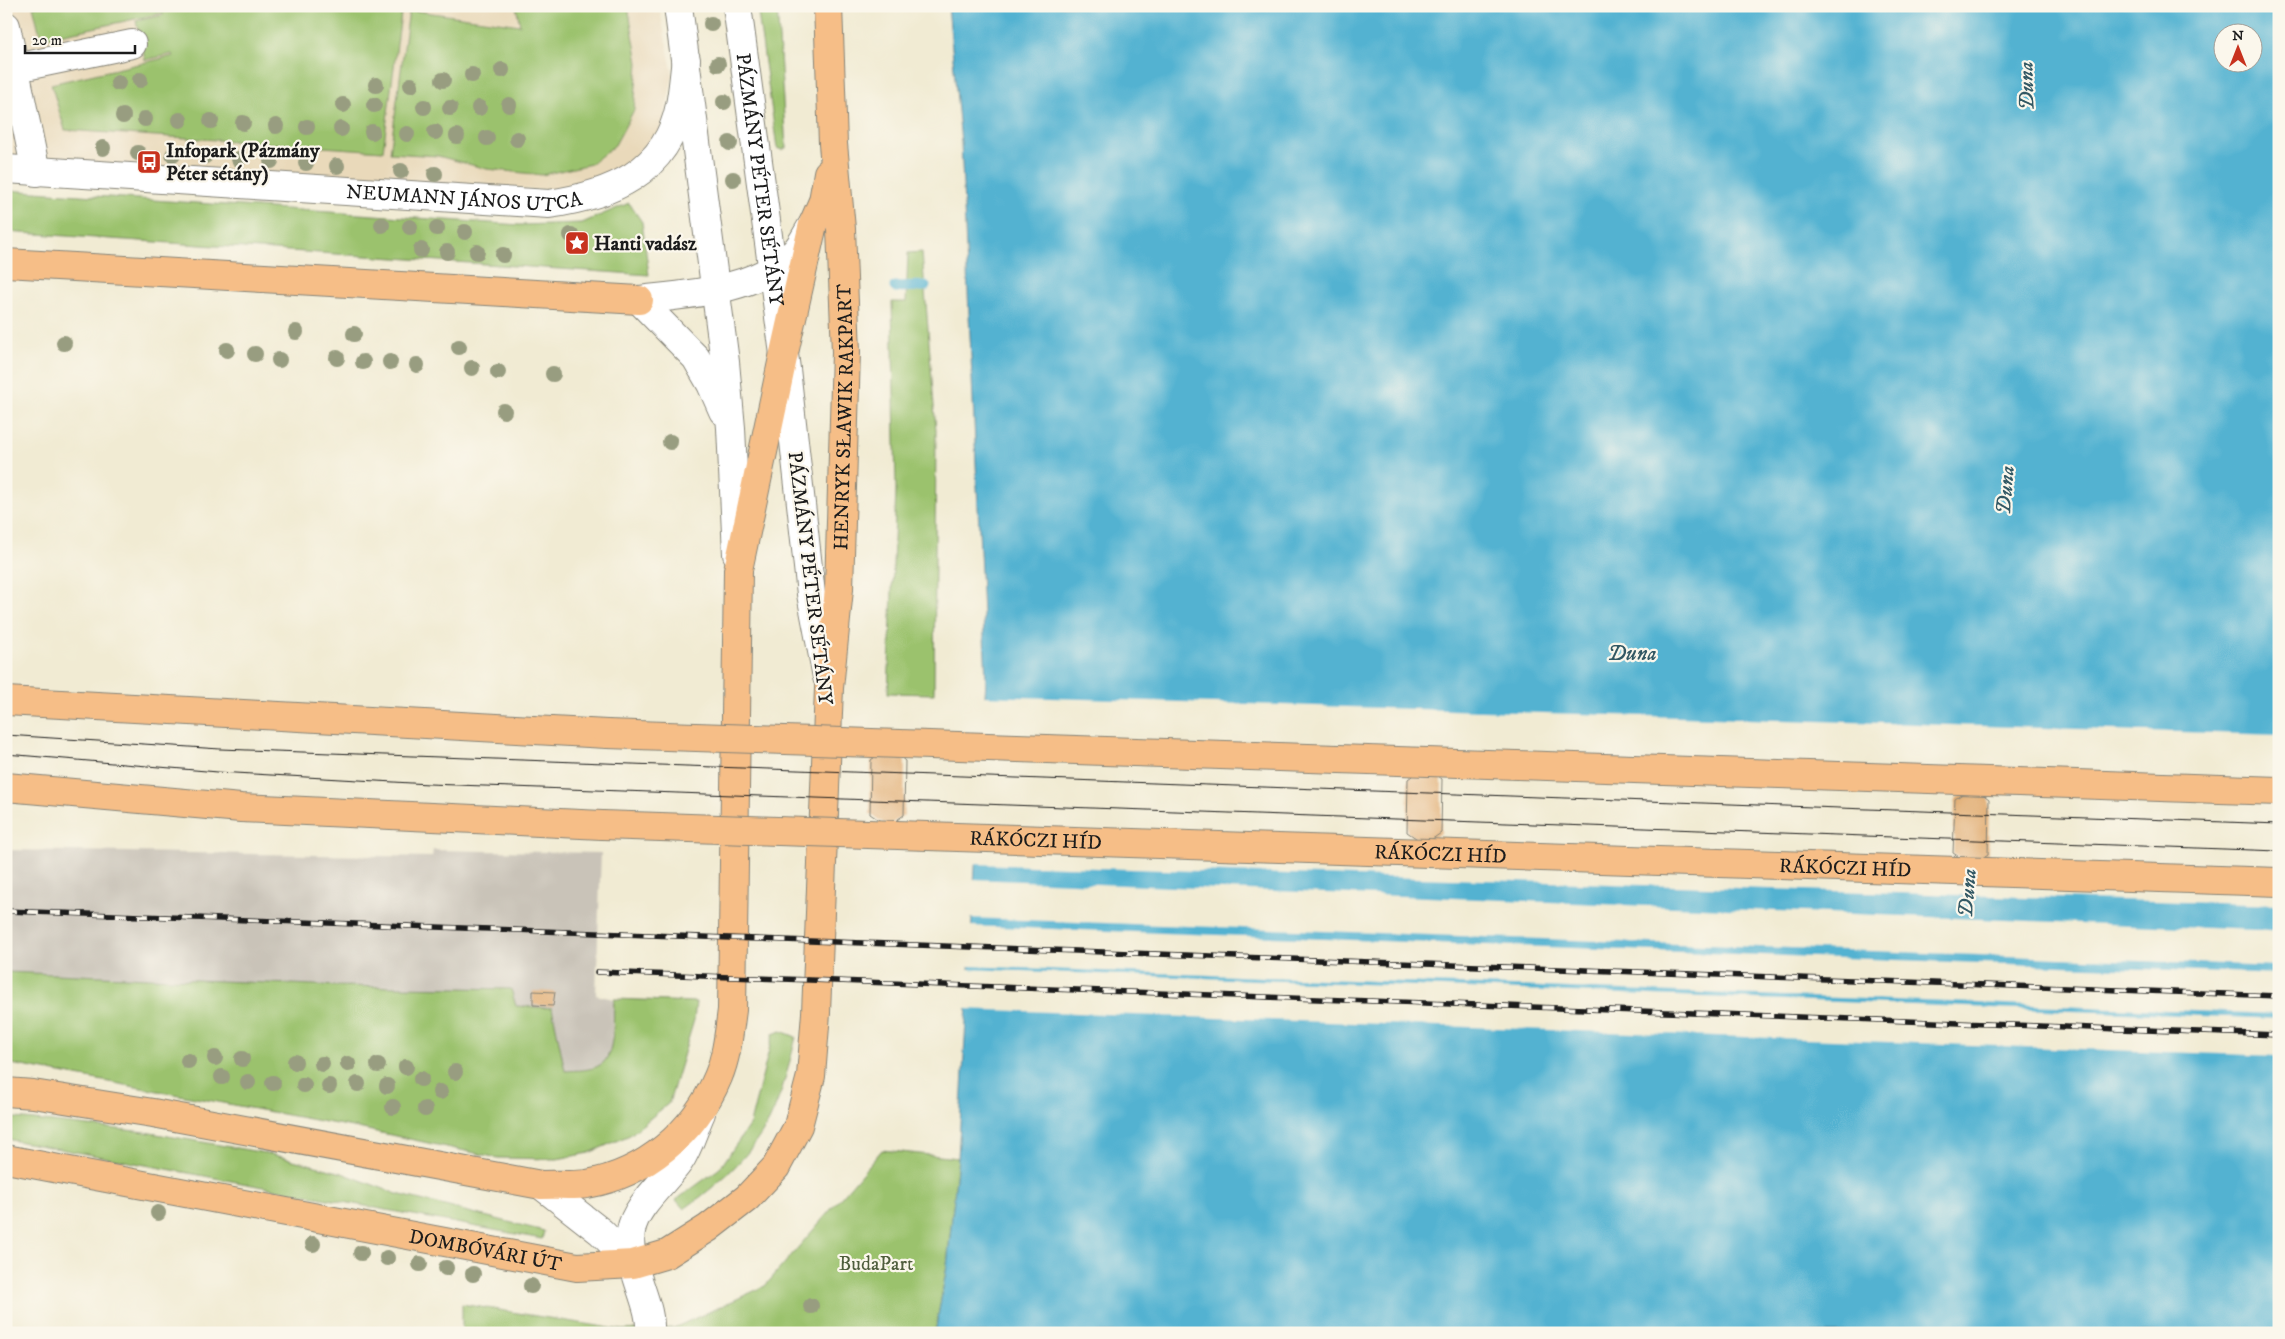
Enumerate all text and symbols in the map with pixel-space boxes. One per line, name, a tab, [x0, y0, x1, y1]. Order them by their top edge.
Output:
scale bar	[25, 22, 135, 54]
north arrow	[2212, 22, 2262, 72]
text: N	[2232, 27, 2244, 45]
text: 20 m	[32, 31, 62, 50]
street label: PÁZMÁNY PÉTER SÉTÁNY	[729, 52, 788, 308]
water label: Duna	[2014, 61, 2040, 111]
place label: Infopark (Pázmány Péter sétány)	[166, 139, 320, 187]
bus stop icon: Infopark (Pázmány Péter sétány)	[136, 149, 162, 175]
street label: NEUMANN JÁNOS UTCA	[345, 180, 585, 218]
place icon: Hanti vadász	[564, 230, 590, 256]
place label: Hanti vadász	[594, 232, 697, 257]
street label: HENRYK SŁAWIK RAKPART	[829, 283, 860, 551]
street label: PÁZMÁNY PÉTER SÉTÁNY	[782, 450, 838, 707]
water label: Duna	[1991, 465, 2021, 516]
water label: Duna	[1608, 641, 1656, 667]
street label: RÁKÓCZI HÍD	[969, 826, 1102, 856]
street label: RÁKÓCZI HÍD	[1374, 840, 1507, 870]
street label: RÁKÓCZI HÍD	[1779, 853, 1912, 884]
water label: Duna	[1953, 868, 1983, 919]
street label: DOMBÓVÁRI ÚT	[407, 1224, 564, 1278]
park label: BudaPart	[839, 1252, 913, 1277]

